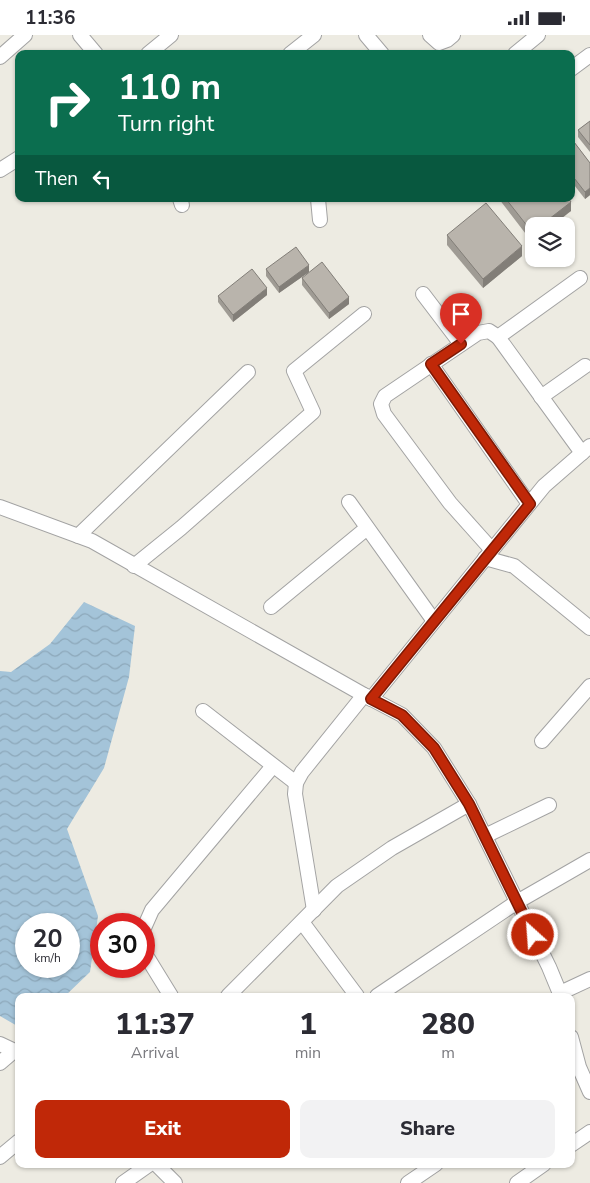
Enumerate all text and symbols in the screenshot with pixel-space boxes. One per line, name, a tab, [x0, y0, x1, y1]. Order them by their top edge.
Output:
text: 11:36	[25, 5, 75, 31]
text: 110 m	[118, 64, 221, 111]
icon: right	[35, 70, 100, 135]
text: Turn right	[118, 109, 214, 139]
icon: left	[88, 165, 116, 193]
text: Then	[35, 166, 78, 192]
map controls	[525, 217, 575, 267]
button: layers	[525, 217, 575, 267]
pin	[440, 293, 482, 344]
icon: arrive	[447, 300, 475, 328]
position arrow	[506, 908, 558, 960]
speed limit sign: 30	[90, 913, 155, 978]
text: 20	[32, 922, 63, 956]
text: km/h	[34, 950, 61, 966]
text: 11:37	[115, 1004, 195, 1045]
text: 1	[299, 1004, 317, 1045]
text: 280	[421, 1004, 475, 1045]
text: Arrival	[131, 1042, 179, 1064]
text: min	[295, 1042, 321, 1064]
text: m	[441, 1042, 455, 1064]
button: Exit	[35, 1100, 290, 1158]
button: Share	[300, 1100, 555, 1158]

